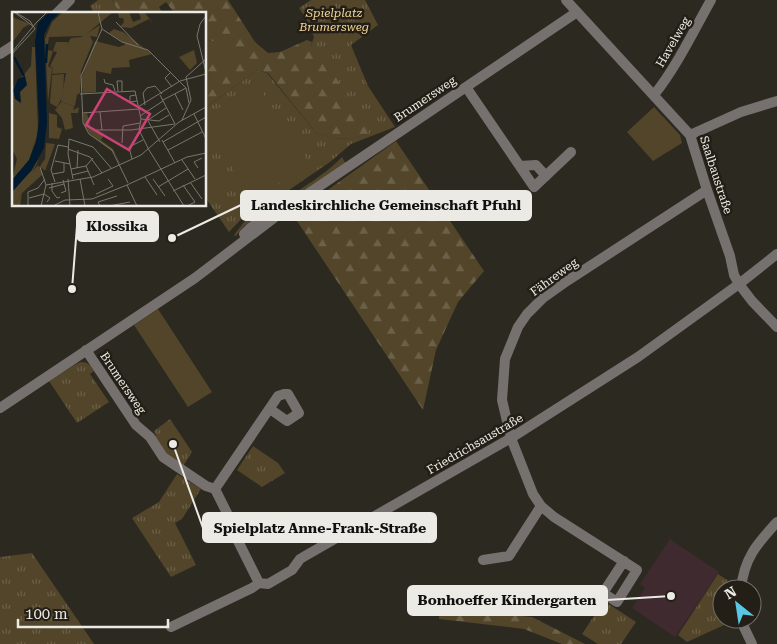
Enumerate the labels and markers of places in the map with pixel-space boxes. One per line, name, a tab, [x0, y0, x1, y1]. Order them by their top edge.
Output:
callout: Landeskirchliche Gemeinschaft Pfuhl	[241, 191, 531, 220]
callout: Klossika	[77, 212, 158, 241]
callout: Spielplatz Anne-Frank-Straße	[203, 513, 436, 542]
callout: Bonhoeffer Kindergarten	[408, 586, 607, 615]

